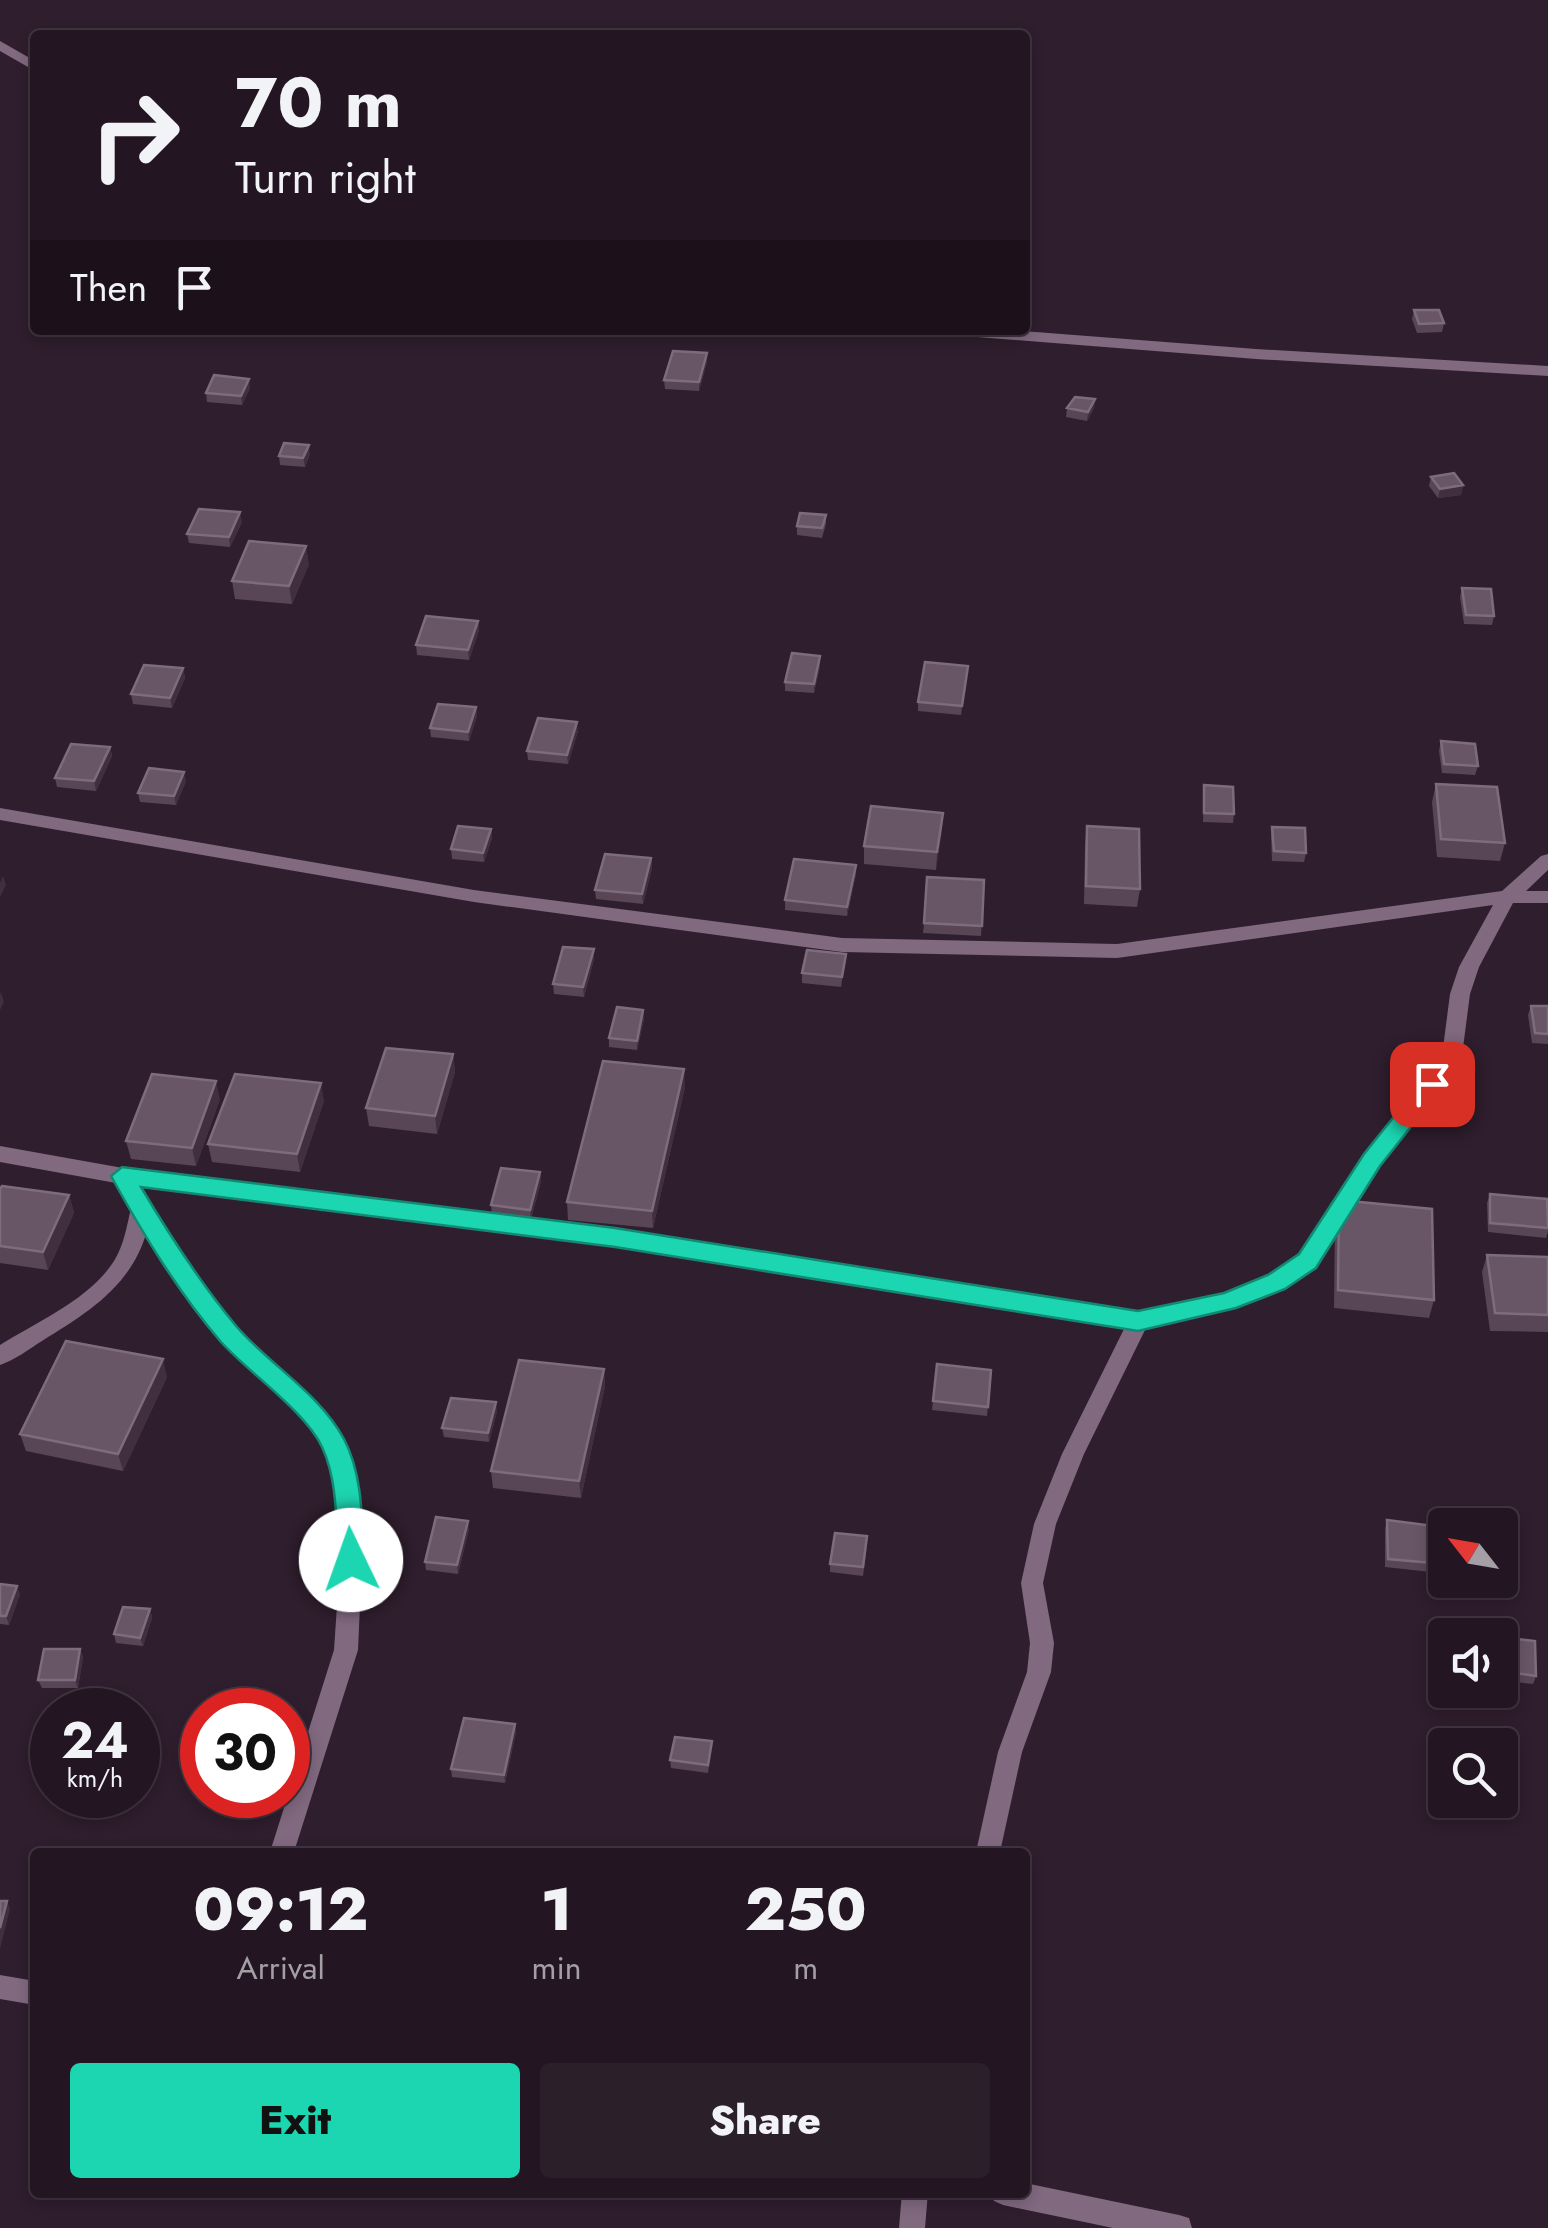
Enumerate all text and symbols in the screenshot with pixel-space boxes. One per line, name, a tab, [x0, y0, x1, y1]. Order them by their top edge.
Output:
text: 70 m	[235, 52, 402, 153]
icon: right	[70, 70, 200, 200]
text: Turn right	[235, 145, 416, 210]
text: Then	[70, 260, 147, 315]
icon: arrive	[167, 260, 222, 315]
pin	[1390, 1042, 1475, 1127]
icon: arrive	[1405, 1057, 1460, 1112]
position arrow	[299, 1508, 403, 1612]
north arrow	[1428, 1508, 1518, 1598]
map controls	[1428, 1508, 1518, 1818]
button: sound	[1428, 1618, 1518, 1708]
speed limit sign: 30	[180, 1688, 310, 1818]
text: 24	[61, 1704, 129, 1777]
button: search	[1428, 1728, 1518, 1818]
text: km/h	[67, 1760, 123, 1796]
text: 09:12	[193, 1866, 368, 1953]
text: 1	[541, 1866, 572, 1953]
text: 250	[745, 1866, 867, 1953]
text: Arrival	[237, 1945, 325, 1991]
text: min	[531, 1945, 582, 1991]
text: m	[793, 1945, 818, 1991]
button: Exit	[70, 2063, 520, 2178]
button: Share	[540, 2063, 990, 2178]

